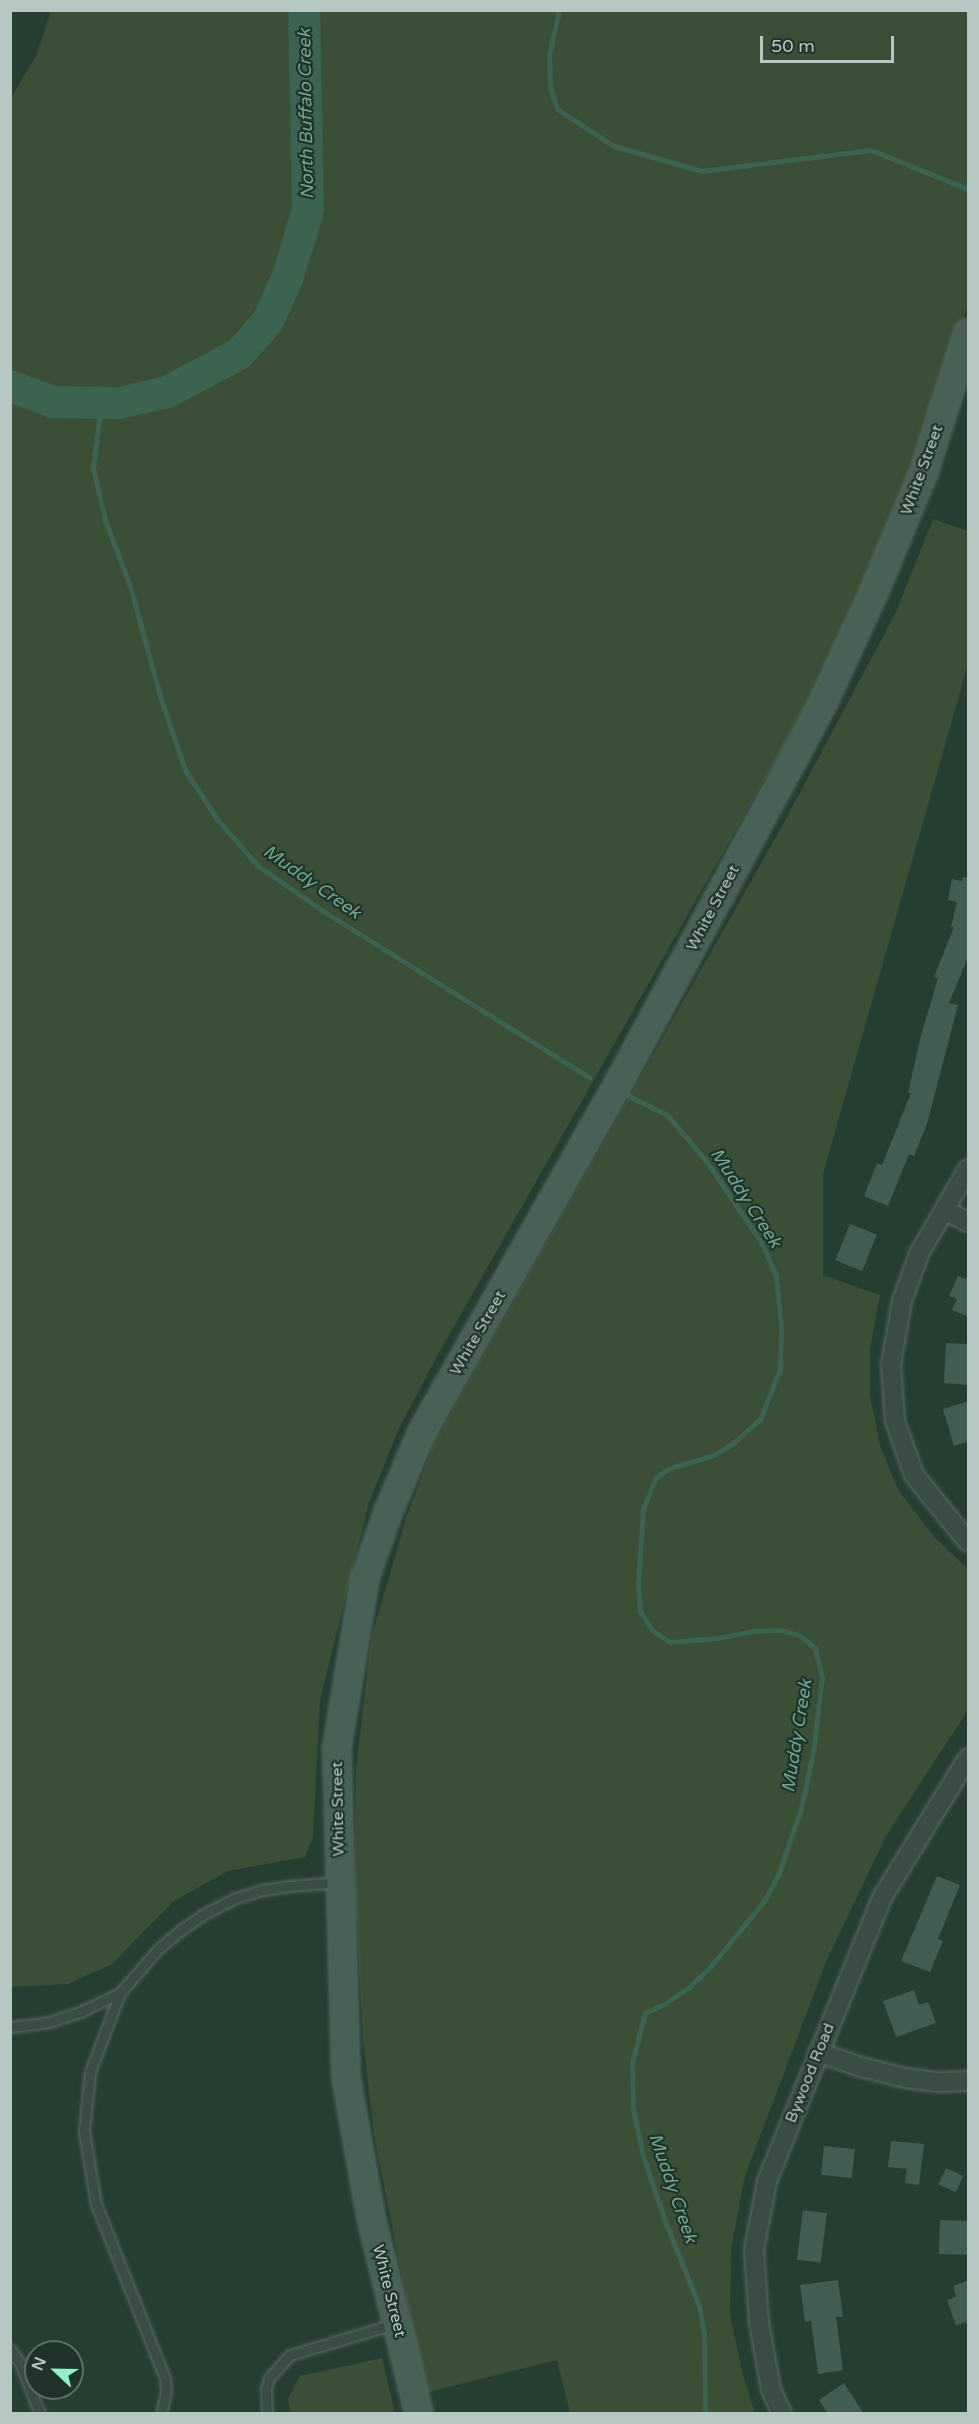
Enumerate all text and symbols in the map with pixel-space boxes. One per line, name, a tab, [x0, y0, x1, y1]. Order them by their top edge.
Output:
scale bar	[763, 24, 896, 62]
water label: North Buffalo Creek	[294, 28, 318, 200]
text: 50 m	[771, 35, 815, 57]
street label: White Street	[897, 422, 947, 518]
water label: Muddy Creek	[259, 840, 365, 924]
street label: White Street	[682, 862, 744, 954]
water label: Muddy Creek	[706, 1144, 786, 1252]
street label: White Street	[446, 1287, 510, 1379]
water label: Muddy Creek	[777, 1678, 817, 1794]
street label: White Street	[328, 1761, 348, 1857]
street label: Bywood Road	[781, 2020, 839, 2126]
water label: Muddy Creek	[644, 2130, 702, 2246]
street label: White Street	[368, 2243, 410, 2339]
north arrow	[24, 2340, 84, 2400]
text: N	[27, 2354, 51, 2374]

